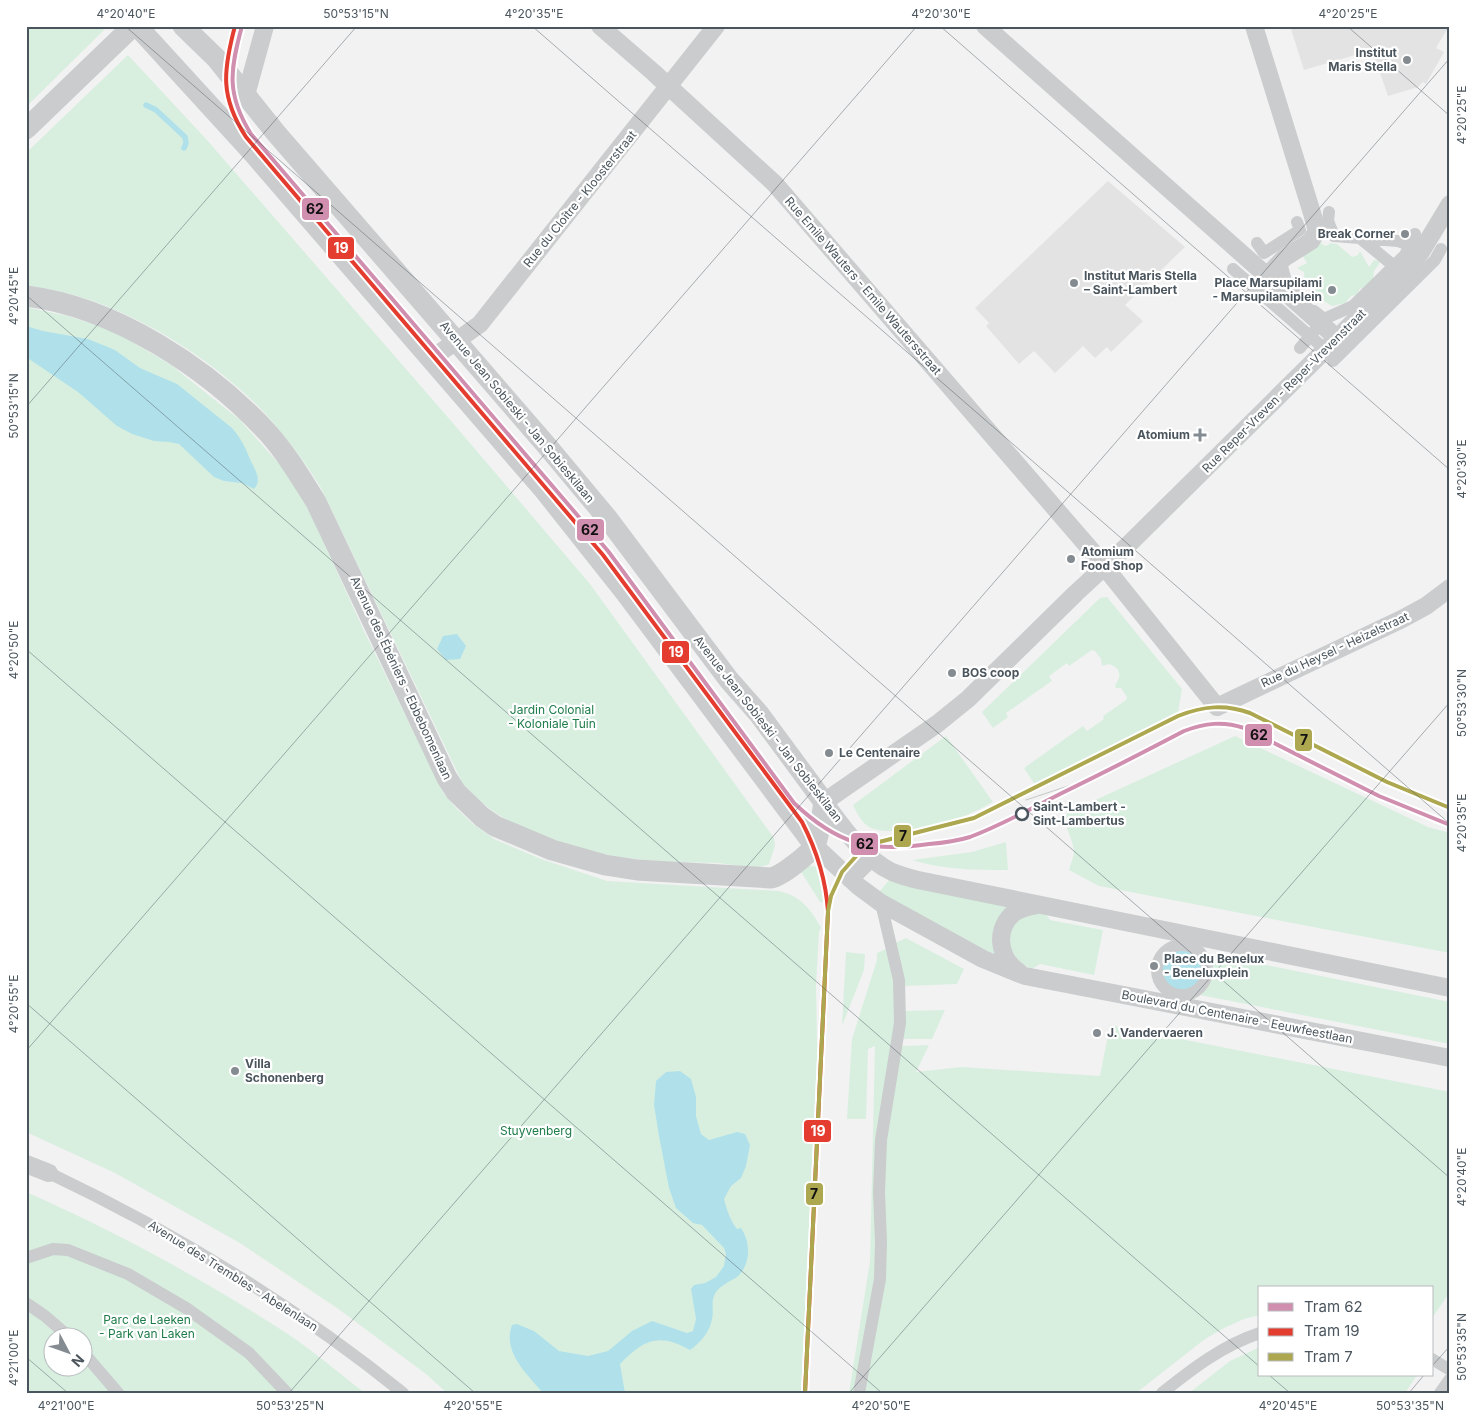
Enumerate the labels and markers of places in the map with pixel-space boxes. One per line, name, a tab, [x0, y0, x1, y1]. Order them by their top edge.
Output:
place label: Institut Maris Stella	[1328, 45, 1398, 74]
marker: Institut Maris Stella	[1401, 54, 1413, 66]
place label: Break Corner	[1318, 226, 1395, 241]
marker: Break Corner	[1399, 228, 1411, 240]
place label: Institut Maris Stella – Saint-Lambert	[1084, 268, 1197, 297]
place label: Place Marsupilami - Marsupilamiplein	[1212, 275, 1322, 304]
marker: Institut Maris Stella – Saint-Lambert	[1068, 277, 1080, 289]
marker: Place Marsupilami - Marsupilamiplein	[1326, 284, 1338, 296]
place label: Atomium	[1137, 427, 1190, 442]
marker: Atomium	[1194, 429, 1206, 441]
place label: Atomium Food Shop	[1081, 544, 1144, 573]
marker: Atomium Food Shop	[1065, 553, 1077, 565]
place label: BOS coop	[962, 665, 1020, 680]
marker: BOS coop	[946, 667, 958, 679]
place label: Le Centenaire	[839, 745, 920, 760]
marker: Le Centenaire	[823, 747, 835, 759]
place label: Saint-Lambert - Sint-Lambertus	[1033, 799, 1126, 828]
marker: Saint-Lambert - Sint-Lambertus	[1015, 807, 1029, 821]
place label: Place du Benelux - Beneluxplein	[1164, 951, 1264, 980]
marker: Place du Benelux - Beneluxplein	[1148, 960, 1160, 972]
place label: J. Vandervaeren	[1107, 1025, 1203, 1040]
marker: J. Vandervaeren	[1091, 1027, 1103, 1039]
place label: Villa Schonenberg	[245, 1056, 324, 1085]
marker: Villa Schonenberg	[229, 1065, 241, 1077]

